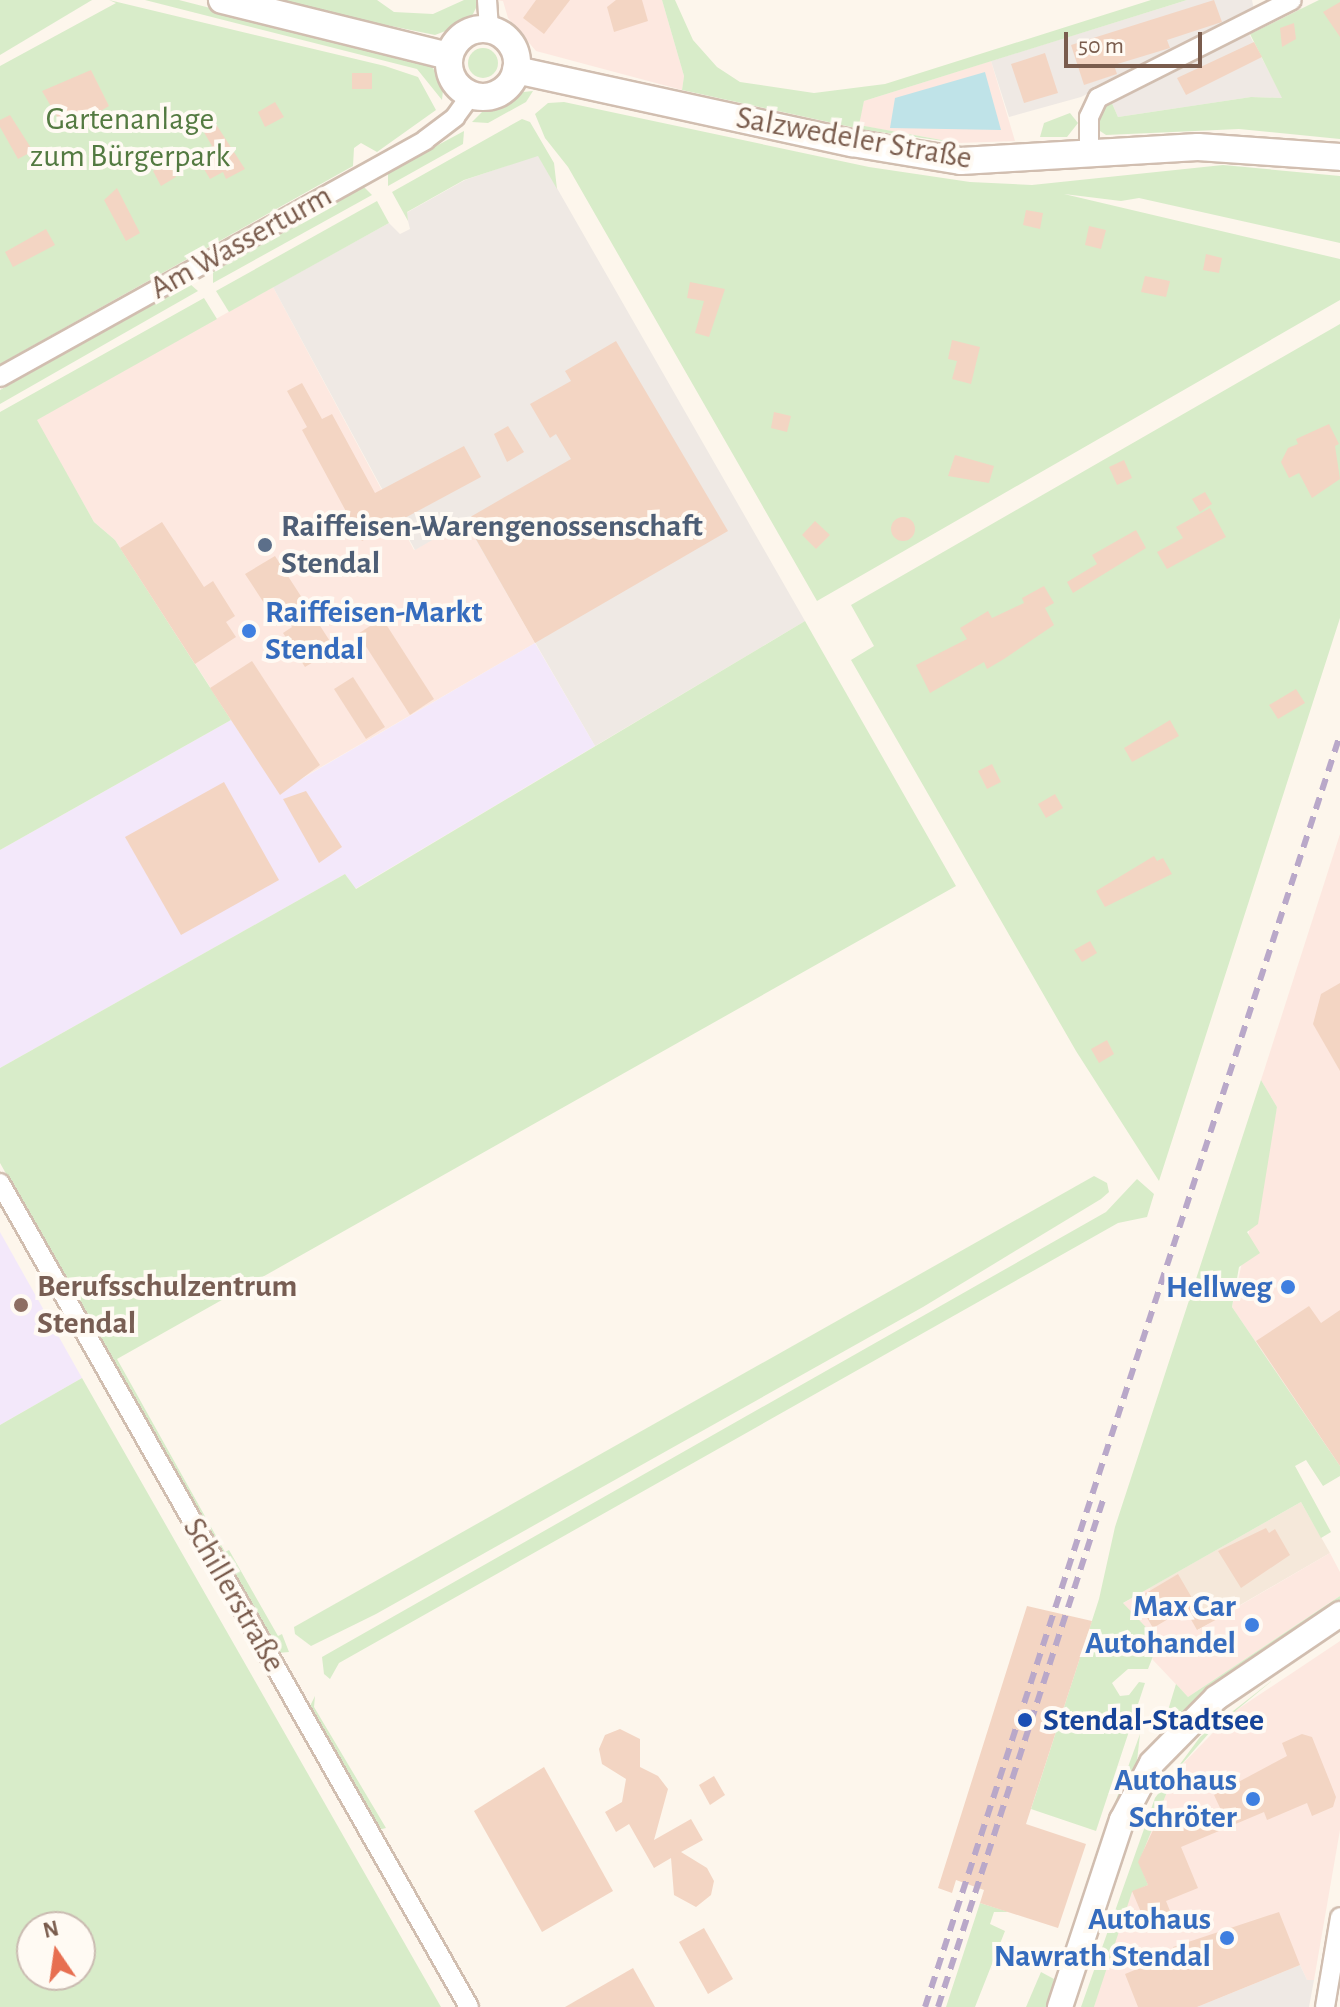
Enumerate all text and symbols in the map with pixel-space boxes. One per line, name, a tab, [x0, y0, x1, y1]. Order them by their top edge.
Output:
scale bar	[1068, 16, 1206, 66]
text: 50 m	[1078, 34, 1124, 58]
street label: Salzwedeler Straße	[733, 98, 975, 178]
park label: Gartenanlage zum Bürgerpark	[30, 101, 230, 176]
street label: Am Wasserturm	[144, 176, 338, 308]
place label: Raiffeisen-Warengenossenschaft Stendal	[281, 508, 703, 583]
marker: Raiffeisen-Warengenossenschaft Stendal	[256, 536, 274, 554]
place label: Raiffeisen-Markt Stendal	[265, 594, 482, 669]
marker: Raiffeisen-Markt Stendal	[240, 622, 258, 640]
place label: Berufsschulzentrum Stendal	[37, 1268, 297, 1343]
place label: Hellweg	[1166, 1268, 1272, 1306]
marker: Hellweg	[1279, 1278, 1297, 1296]
marker: Berufsschulzentrum Stendal	[12, 1296, 30, 1314]
street label: Schillerstraße	[175, 1511, 293, 1679]
place label: Max Car Autohandel	[1085, 1588, 1236, 1663]
marker: Max Car Autohandel	[1243, 1616, 1261, 1634]
place label: Stendal-Stadtsee	[1043, 1701, 1264, 1739]
marker: Stendal-Stadtsee	[1014, 1709, 1036, 1731]
place label: Autohaus Schröter	[1114, 1762, 1237, 1837]
marker: Autohaus Schröter	[1244, 1790, 1262, 1808]
place label: Autohaus Nawrath Stendal	[994, 1901, 1211, 1976]
north arrow	[16, 1911, 96, 1991]
text: N	[41, 1917, 61, 1942]
marker: Autohaus Nawrath Stendal	[1218, 1929, 1236, 1947]

